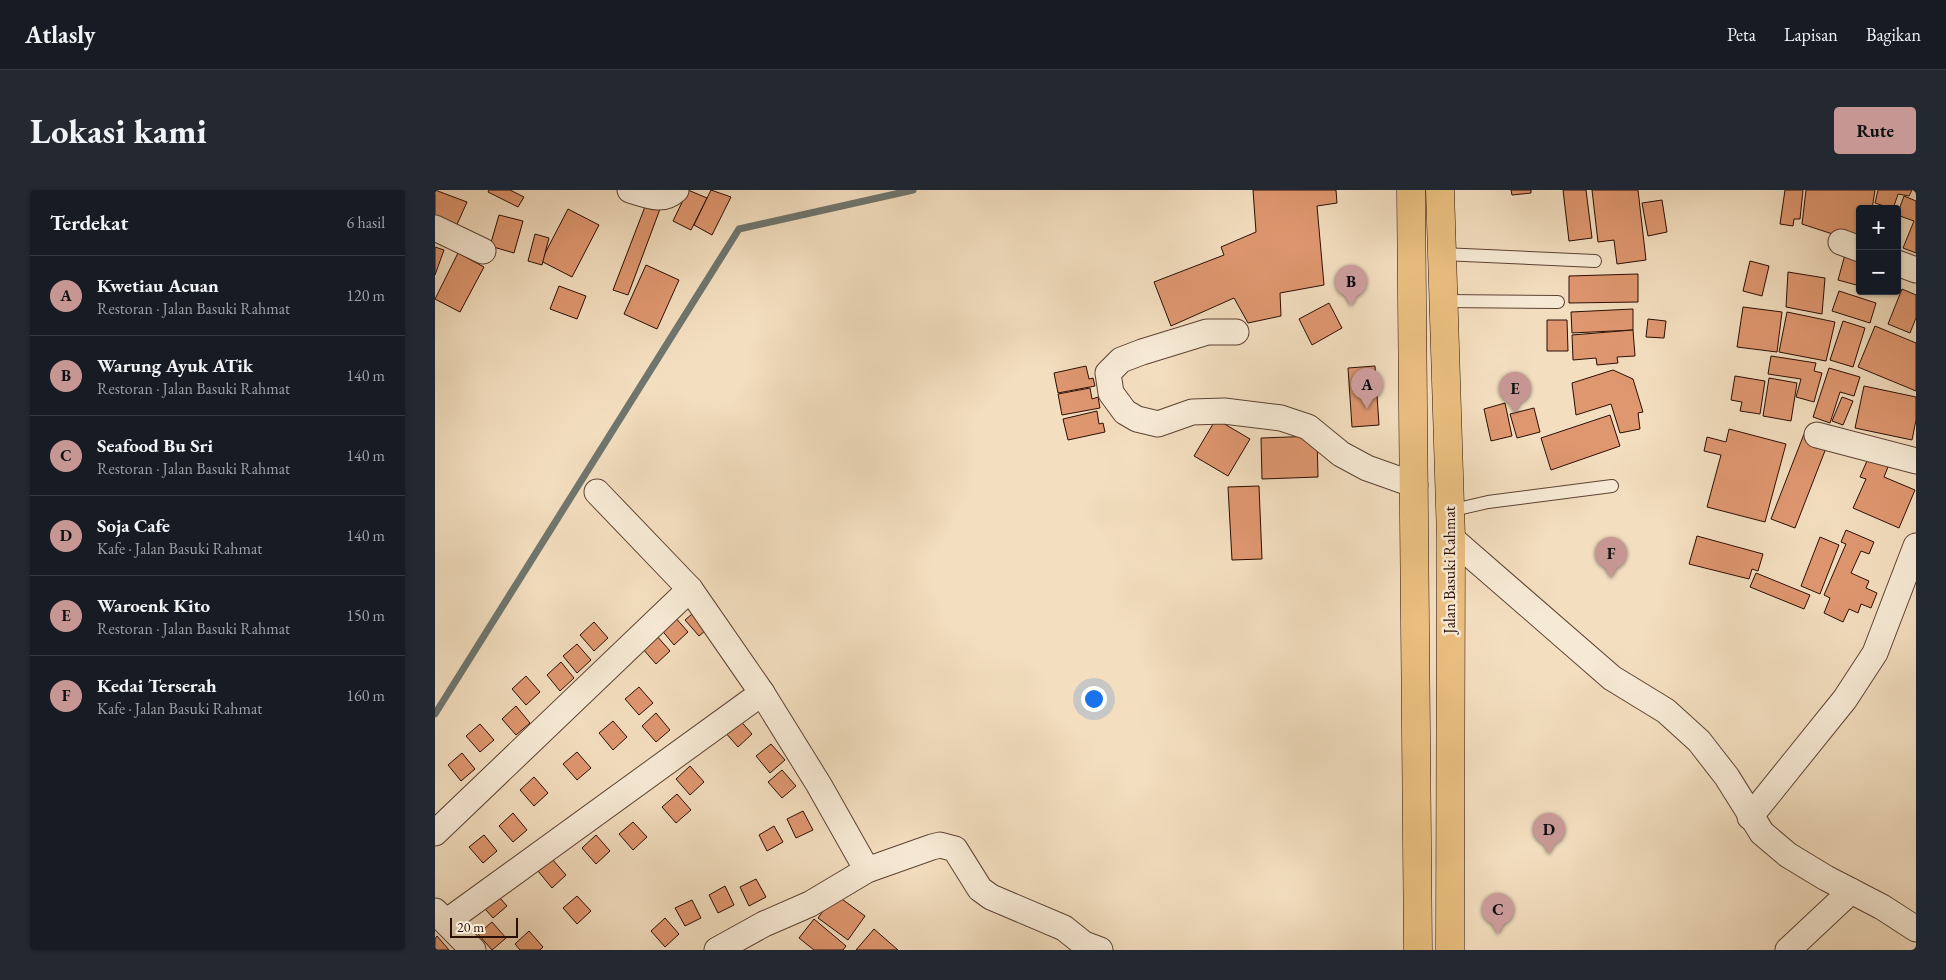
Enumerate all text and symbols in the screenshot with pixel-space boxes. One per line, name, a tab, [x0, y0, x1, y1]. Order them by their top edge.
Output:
text: Atlasly	[25, 19, 95, 50]
text: Peta	[1727, 23, 1756, 46]
text: Lapisan	[1784, 23, 1838, 46]
text: Bagikan	[1866, 23, 1921, 46]
button: Rute	[1834, 107, 1916, 154]
text: Lokasi kami	[30, 108, 207, 153]
map controls	[1856, 205, 1901, 295]
button: +	[1856, 205, 1901, 250]
text: Terdekat	[50, 209, 128, 236]
text: 6 hasil	[347, 212, 385, 233]
button: −	[1856, 250, 1901, 295]
pin: B	[1335, 265, 1367, 306]
text: Kwetiau Acuan	[97, 273, 219, 298]
text: A	[60, 285, 72, 306]
text: 120 m	[346, 285, 385, 306]
text: Restoran · Jalan Basuki Rahmat	[97, 298, 290, 319]
text: Warung Ayuk ATik	[97, 353, 253, 378]
text: B	[61, 365, 71, 386]
text: 140 m	[346, 365, 385, 386]
pin: A	[1351, 368, 1383, 409]
pin: E	[1499, 372, 1531, 413]
text: Restoran · Jalan Basuki Rahmat	[97, 378, 290, 399]
text: Seafood Bu Sri	[97, 433, 213, 458]
text: C	[60, 445, 72, 466]
text: 140 m	[346, 445, 385, 466]
text: Restoran · Jalan Basuki Rahmat	[97, 458, 290, 479]
street label: Jalan Basuki Rahmat	[1439, 506, 1460, 636]
text: Soja Cafe	[97, 513, 170, 538]
text: D	[60, 525, 72, 546]
text: 140 m	[346, 525, 385, 546]
pin: F	[1595, 537, 1627, 578]
text: Kafe · Jalan Basuki Rahmat	[97, 538, 262, 559]
text: Waroenk Kito	[97, 593, 210, 618]
text: E	[61, 605, 71, 626]
text: 150 m	[346, 605, 385, 626]
text: Restoran · Jalan Basuki Rahmat	[97, 618, 290, 639]
text: Kedai Terserah	[97, 673, 217, 698]
text: F	[62, 685, 70, 706]
text: 160 m	[346, 685, 385, 706]
your location	[1081, 686, 1107, 712]
text: Kafe · Jalan Basuki Rahmat	[97, 698, 262, 719]
pin: D	[1533, 813, 1565, 854]
pin: C	[1482, 893, 1514, 934]
scale bar	[450, 915, 517, 938]
text: 20 m	[457, 918, 484, 936]

